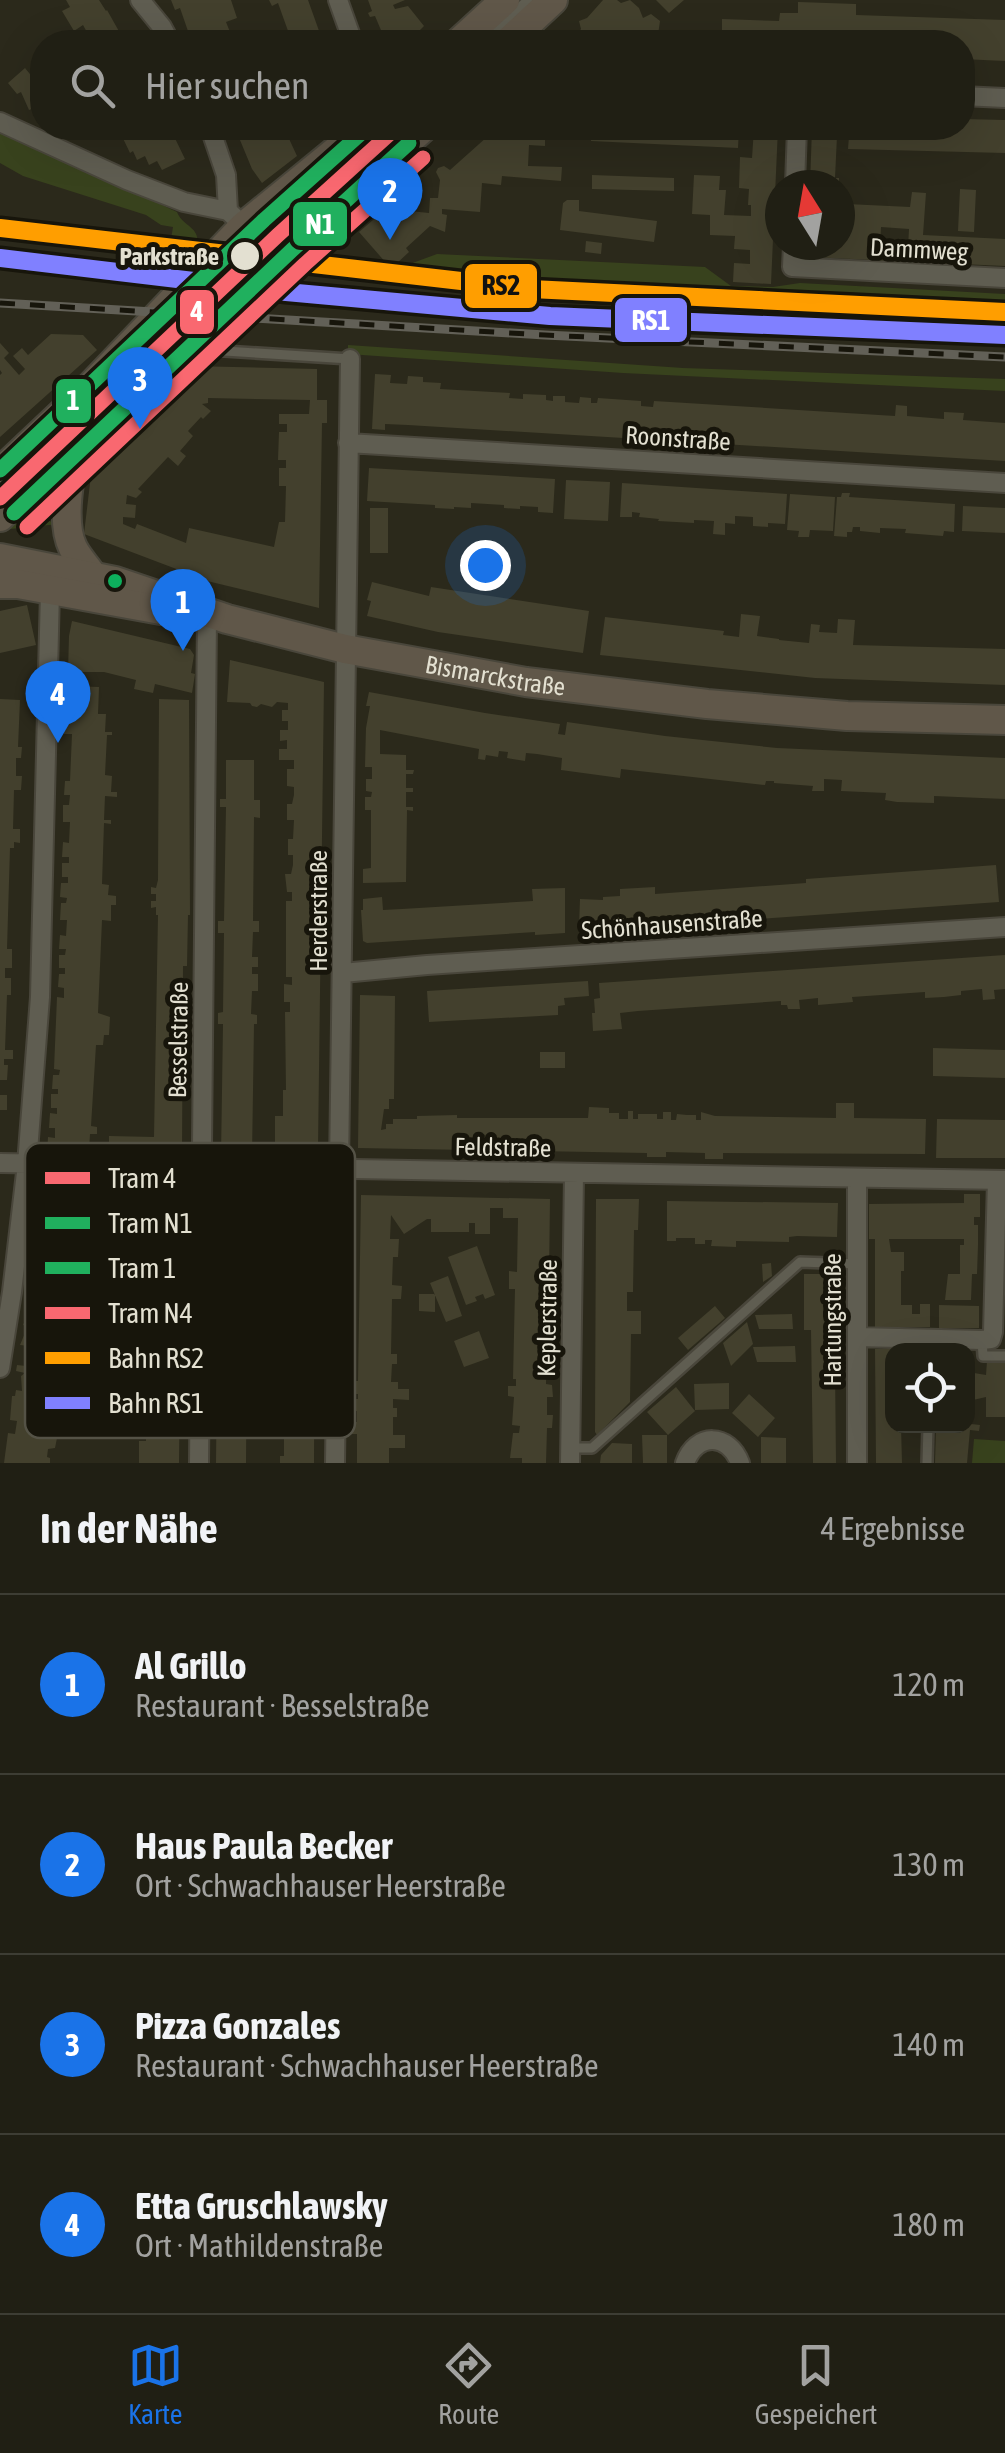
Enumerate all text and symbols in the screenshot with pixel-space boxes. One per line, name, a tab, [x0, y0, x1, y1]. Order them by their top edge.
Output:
search box	[30, 30, 975, 140]
icon: search	[65, 58, 120, 113]
text: Hier suchen	[145, 64, 309, 107]
pin: 2	[358, 158, 422, 240]
north arrow	[765, 170, 855, 260]
line badge: N1	[291, 200, 349, 248]
text: N1	[305, 208, 335, 240]
street label: Dammweg	[869, 232, 969, 266]
marker: Parkstraße	[228, 239, 262, 273]
place label: Parkstraße	[120, 242, 219, 270]
line badge: RS2	[463, 262, 539, 310]
text: RS2	[482, 269, 520, 301]
line badge: 4	[178, 288, 216, 336]
text: 4	[189, 295, 204, 327]
line badge: RS1	[613, 296, 689, 344]
text: RS1	[632, 304, 670, 336]
pin: 3	[108, 346, 172, 429]
line badge: 1	[54, 377, 93, 425]
text: 1	[66, 384, 80, 416]
street label: Roonstraße	[624, 420, 732, 456]
your location	[460, 540, 511, 591]
pin: 1	[150, 568, 216, 651]
unlabelled marker	[105, 571, 125, 591]
street label: Bismarckstraße	[423, 650, 567, 701]
pin: 4	[26, 660, 90, 743]
street label: Herderstraße	[304, 850, 332, 972]
street label: Schönhausenstraße	[580, 904, 764, 944]
street label: Besselstraße	[163, 982, 193, 1098]
street label: Feldstraße	[454, 1132, 552, 1162]
legend	[25, 1143, 355, 1438]
text: Tram 4	[108, 1162, 177, 1194]
text: Tram N1	[108, 1207, 193, 1239]
text: Tram 1	[108, 1252, 177, 1284]
street label: Hartungstraße	[818, 1253, 846, 1387]
street label: Keplerstraße	[532, 1259, 562, 1377]
text: Tram N4	[108, 1297, 193, 1329]
text: Bahn RS2	[108, 1342, 204, 1374]
map controls	[885, 1343, 975, 1433]
button: locate	[885, 1343, 975, 1433]
text: Bahn RS1	[108, 1387, 204, 1419]
text: In der Nähe	[40, 1504, 218, 1552]
text: 4 Ergebnisse	[821, 1510, 965, 1547]
text: Al Grillo	[135, 1644, 247, 1687]
text: 1	[65, 1666, 80, 1703]
text: 120 m	[892, 1666, 965, 1703]
text: Restaurant · Besselstraße	[135, 1687, 429, 1724]
text: Haus Paula Becker	[135, 1824, 392, 1867]
text: 2	[65, 1846, 80, 1883]
text: 130 m	[892, 1846, 965, 1883]
text: Ort · Schwachhauser Heerstraße	[135, 1867, 506, 1904]
text: Pizza Gonzales	[135, 2004, 340, 2047]
text: 3	[65, 2026, 80, 2063]
text: 140 m	[892, 2026, 965, 2063]
text: Restaurant · Schwachhauser Heerstraße	[135, 2047, 598, 2084]
text: Etta Gruschlawsky	[135, 2184, 388, 2227]
text: 4	[65, 2206, 80, 2243]
text: 180 m	[892, 2206, 965, 2243]
text: Ort · Mathildenstraße	[135, 2227, 383, 2264]
tab: Karte	[128, 2338, 183, 2430]
tab: Route	[438, 2338, 499, 2430]
tab: Gespeichert	[755, 2338, 877, 2430]

